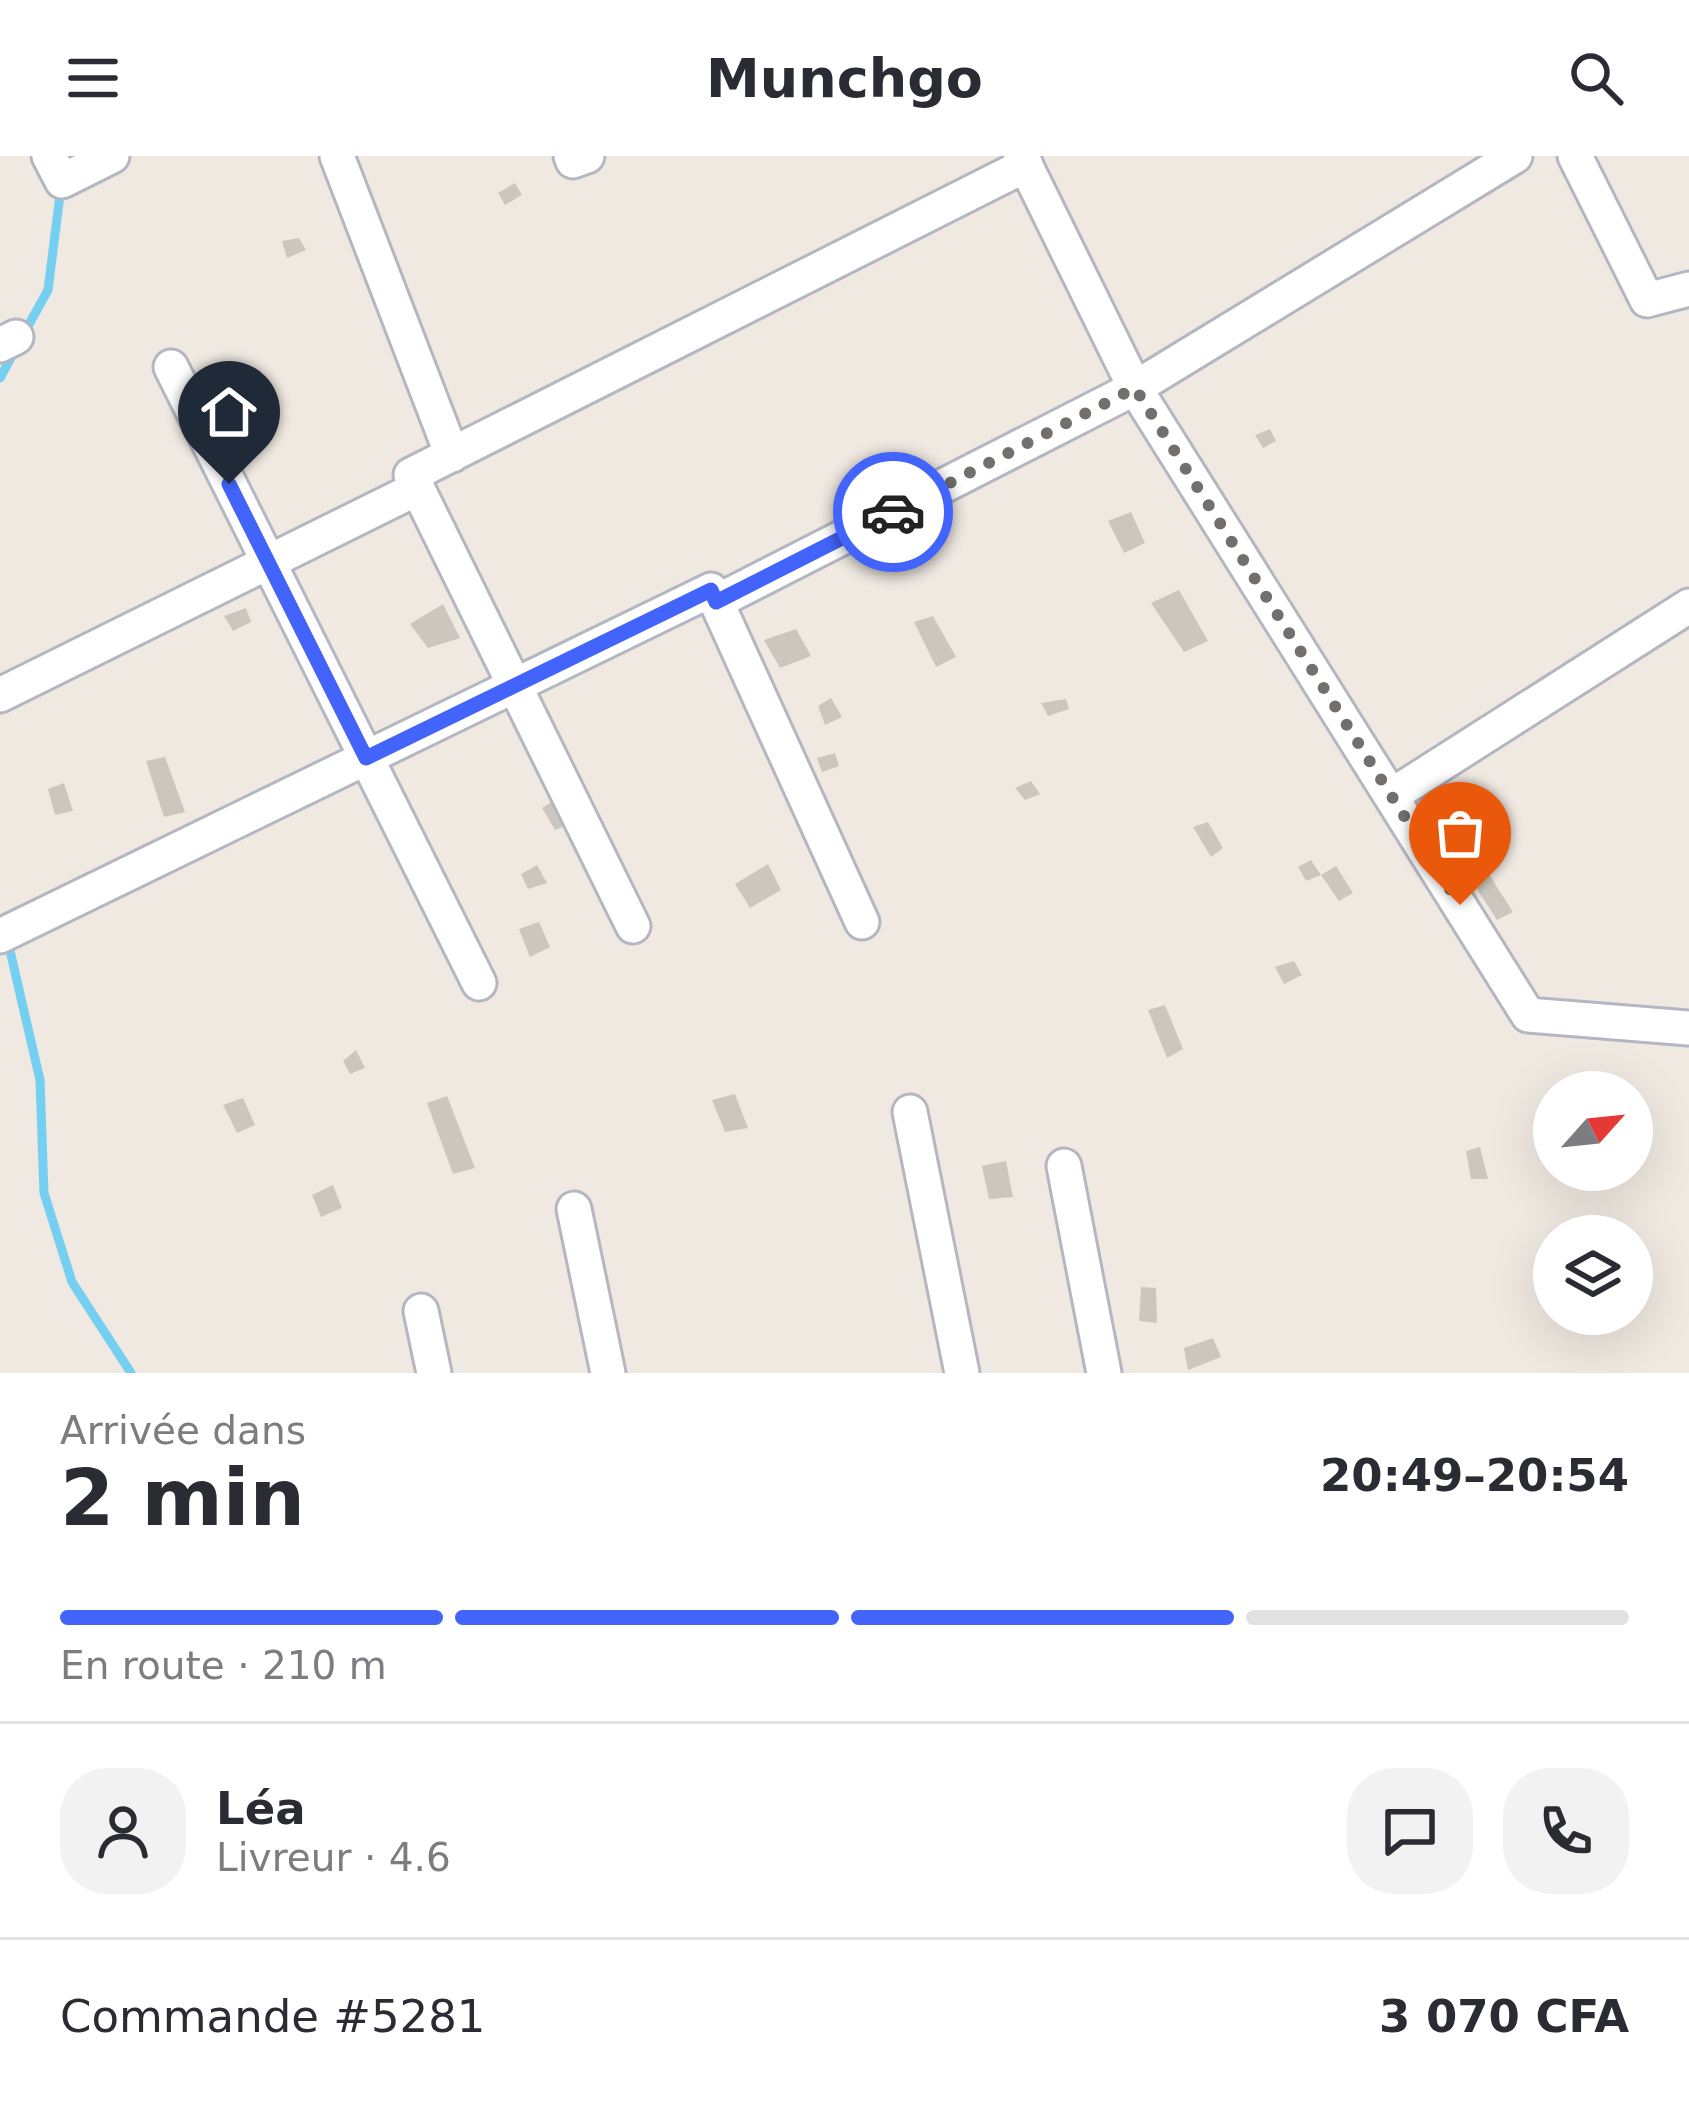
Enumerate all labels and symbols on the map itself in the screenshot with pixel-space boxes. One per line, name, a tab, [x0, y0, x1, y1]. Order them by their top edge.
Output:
pin	[178, 361, 280, 484]
courier	[833, 452, 953, 572]
pin	[1409, 782, 1511, 905]
north arrow	[1533, 1071, 1653, 1191]

